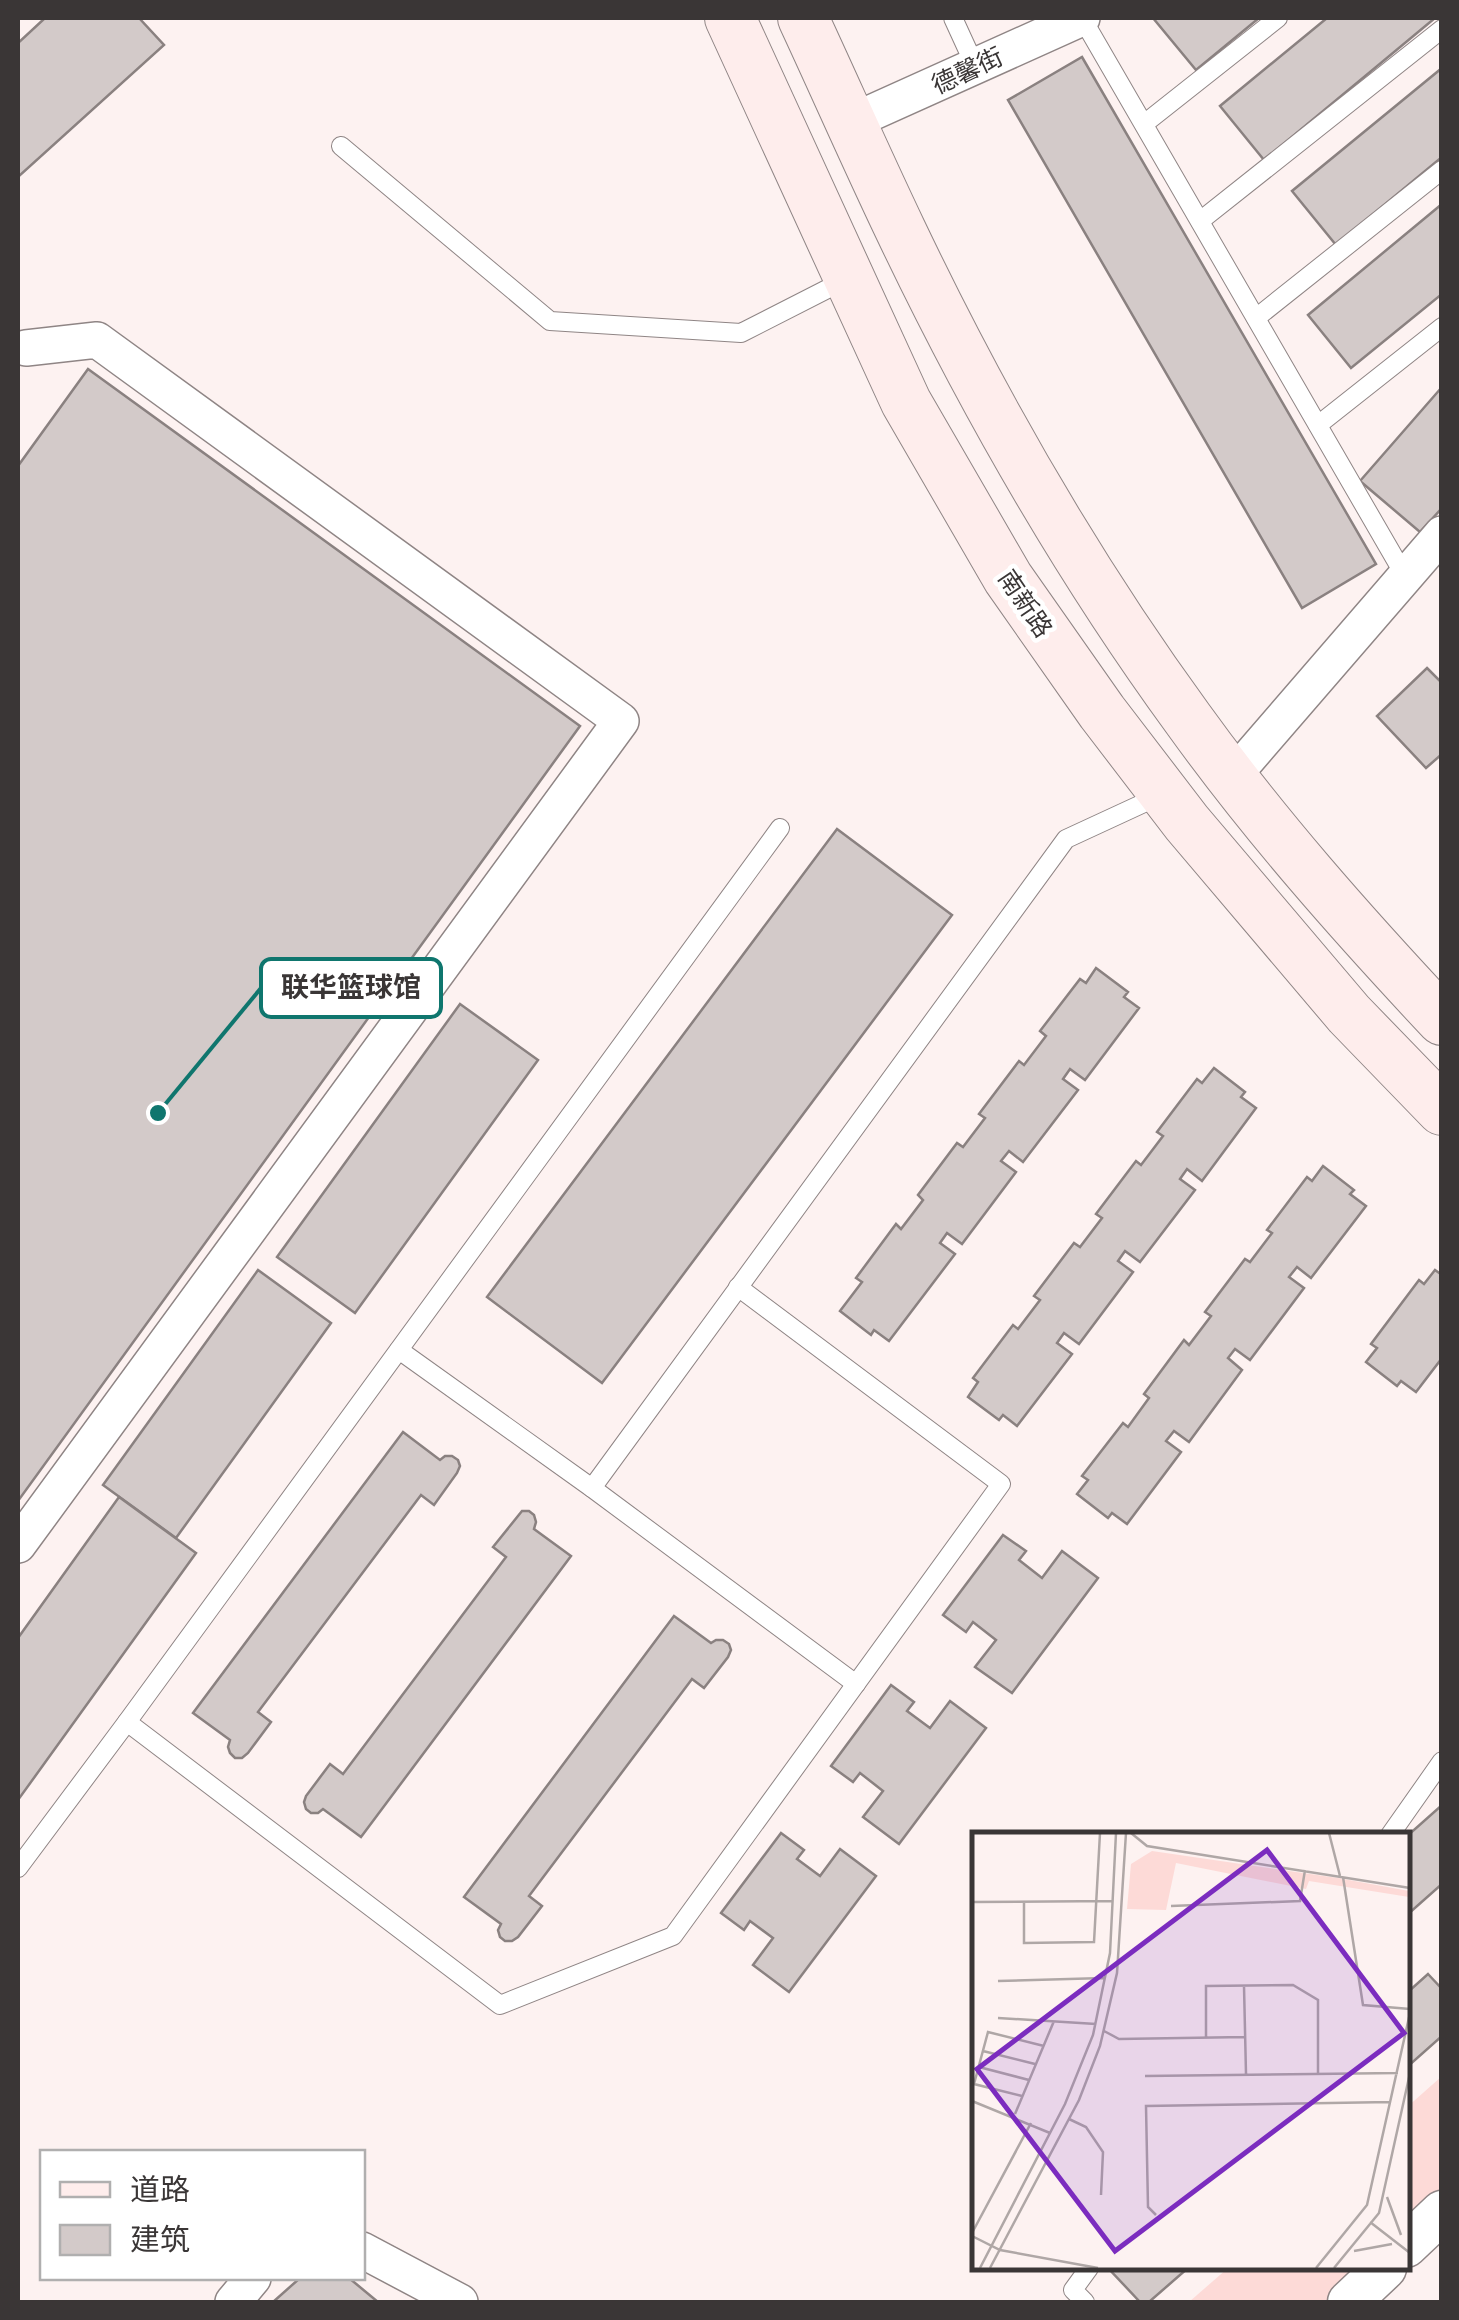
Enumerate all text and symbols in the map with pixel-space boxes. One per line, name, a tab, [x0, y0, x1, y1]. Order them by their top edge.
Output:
street label: 德馨街	[926, 40, 1008, 100]
street label: 南新路	[992, 563, 1060, 643]
callout: 联华篮球馆	[261, 959, 441, 1017]
text: 联华篮球馆	[281, 970, 421, 1003]
inset map	[972, 1832, 1409, 2270]
legend	[40, 2150, 365, 2280]
text: 道路	[130, 2171, 190, 2207]
text: 建筑	[130, 2221, 190, 2257]

